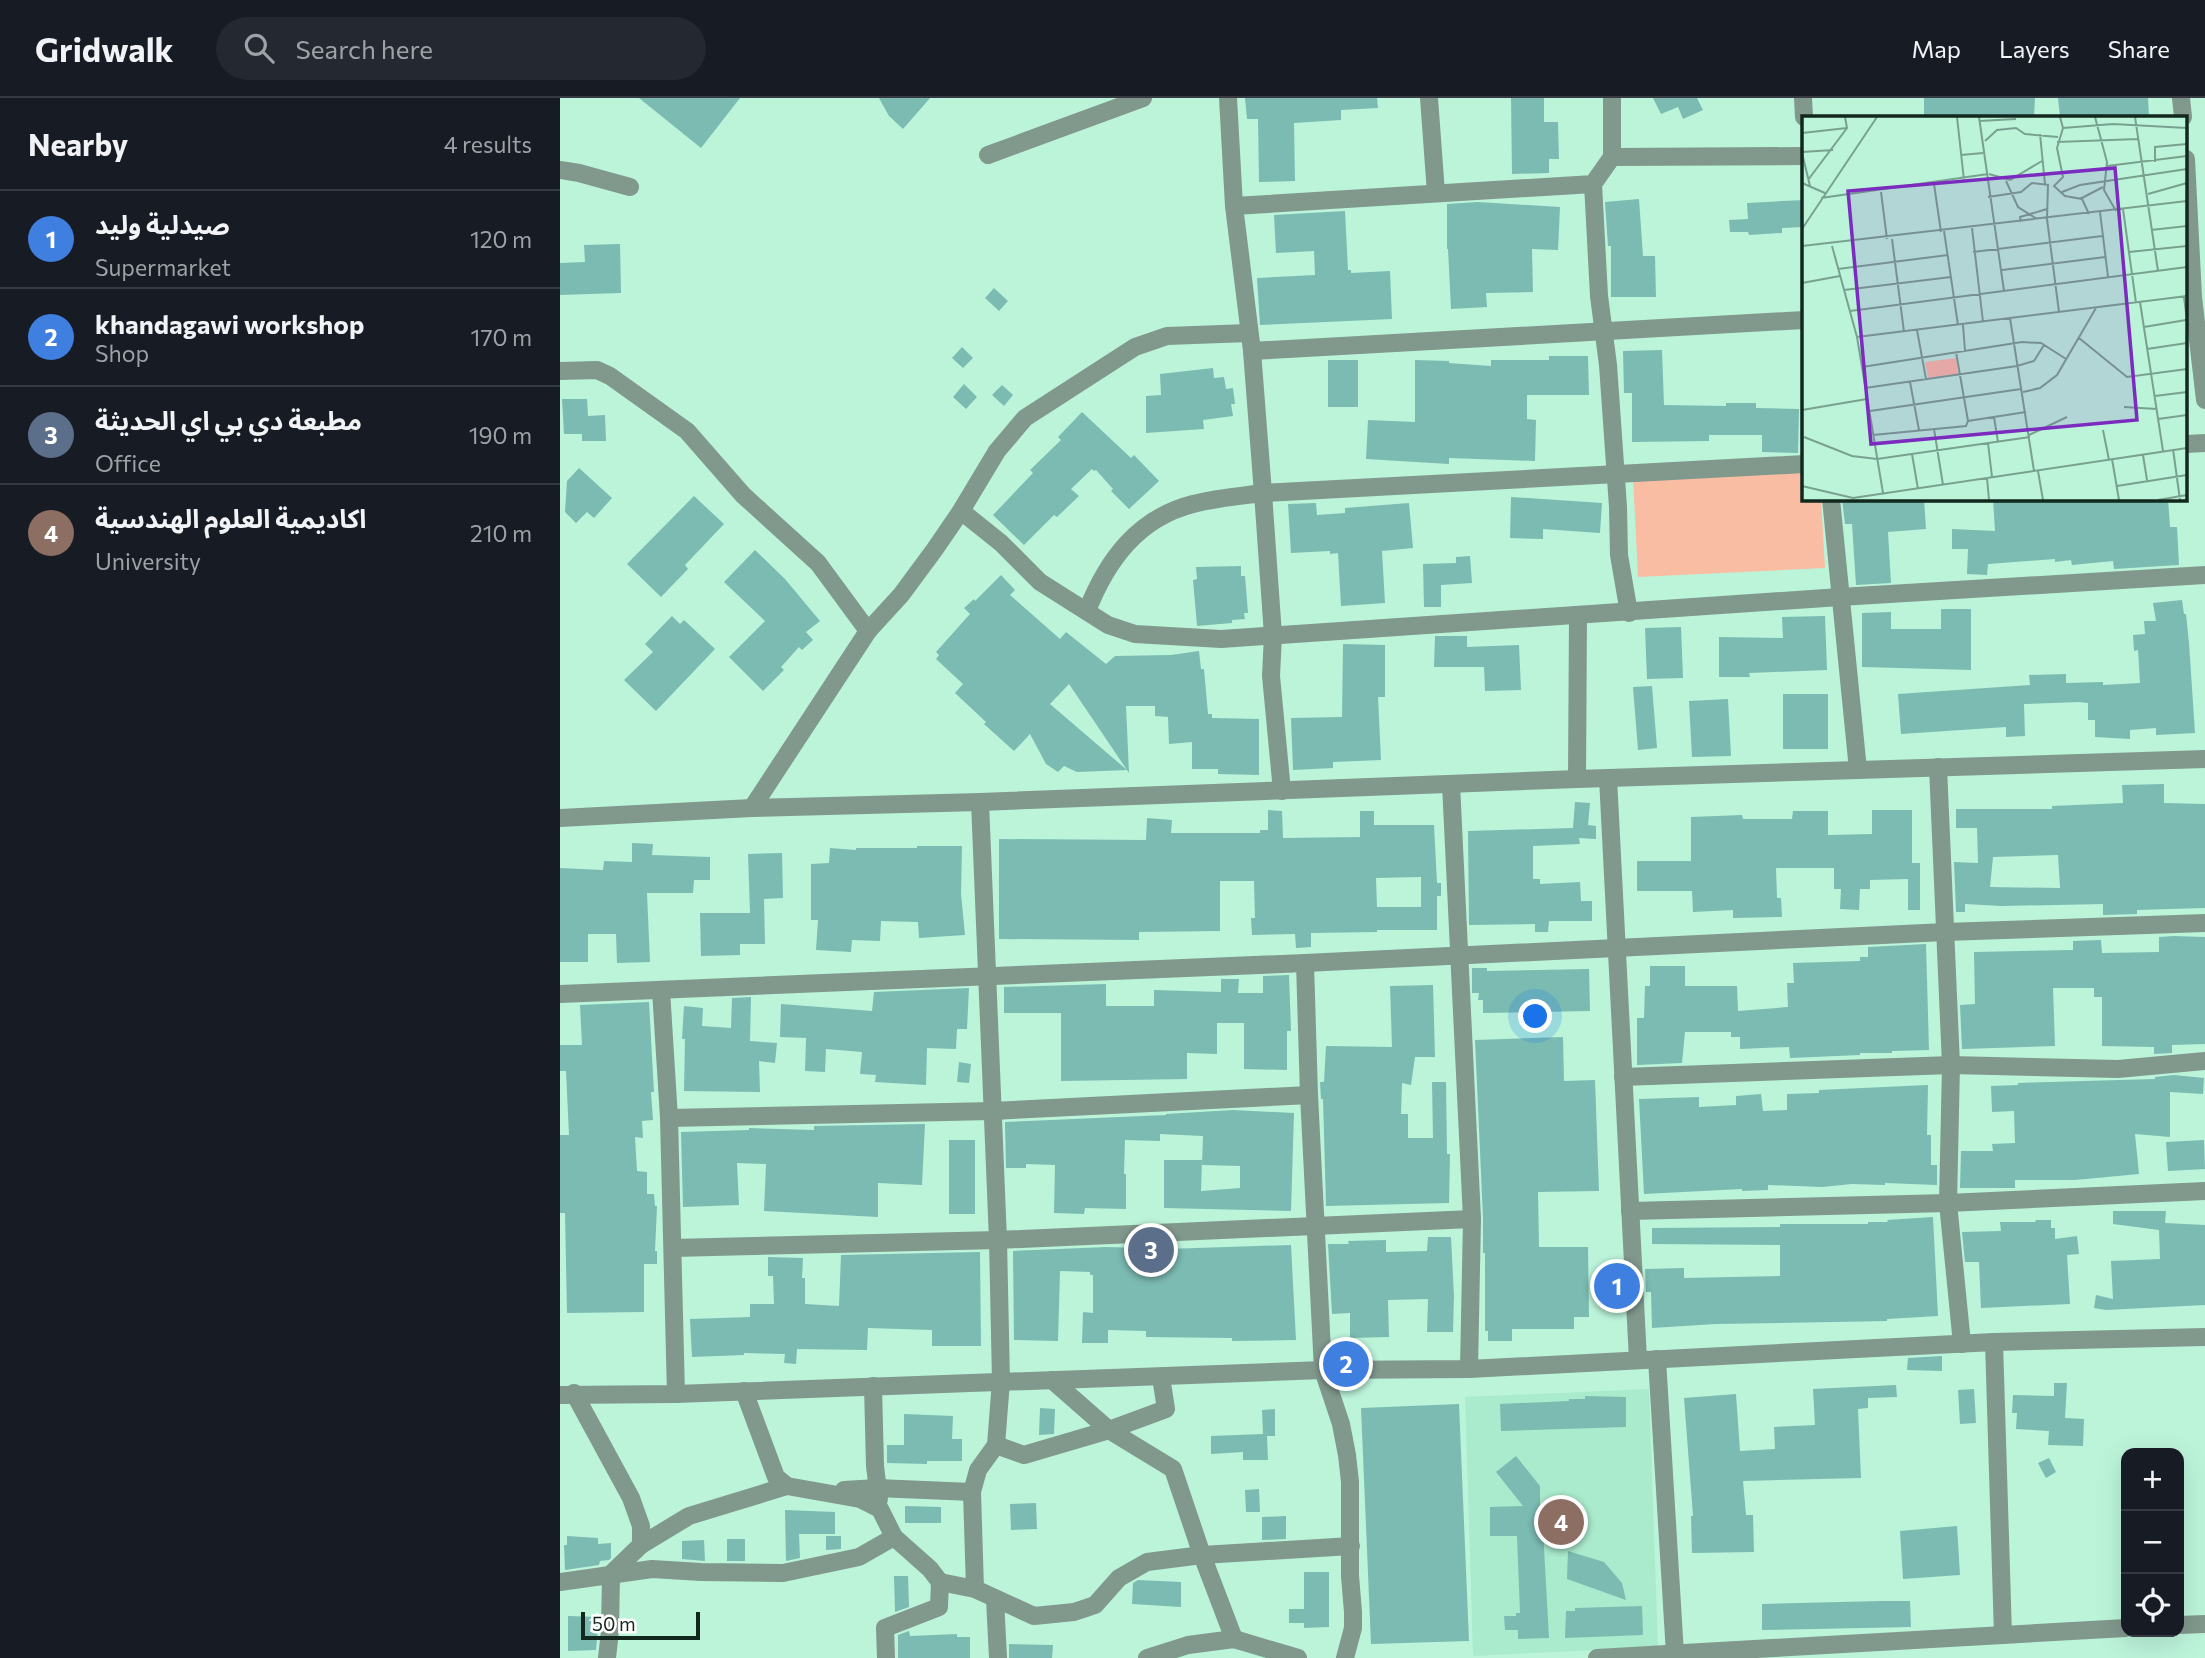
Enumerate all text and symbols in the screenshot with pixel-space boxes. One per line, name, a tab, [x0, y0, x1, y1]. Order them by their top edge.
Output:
search box	[216, 17, 706, 80]
text: Gridwalk	[35, 28, 174, 69]
icon: search	[240, 29, 278, 67]
text: Search here	[296, 33, 433, 64]
text: Map	[1912, 34, 1961, 63]
text: Layers	[1999, 34, 2070, 63]
text: Share	[2108, 34, 2170, 63]
inset map	[1802, 116, 2188, 500]
text: Nearby	[28, 125, 128, 162]
text: 4 results	[444, 130, 532, 158]
text: صيدلية وليد	[95, 208, 230, 239]
text: 1	[46, 225, 56, 253]
text: 120 m	[470, 225, 532, 253]
text: Supermarket	[95, 253, 231, 281]
text: khandagawi workshop	[95, 308, 364, 339]
text: 2	[44, 323, 58, 351]
text: 170 m	[471, 323, 532, 351]
text: Shop	[95, 339, 149, 367]
text: مطبعة دي بي اي الحديثة	[95, 404, 362, 435]
text: 3	[44, 421, 58, 449]
text: 190 m	[469, 421, 532, 449]
text: Office	[95, 449, 161, 477]
text: اكاديمية العلوم الهندسية	[95, 502, 366, 533]
text: 4	[44, 519, 58, 547]
text: 210 m	[470, 519, 532, 547]
text: University	[95, 547, 201, 575]
your location	[1518, 999, 1552, 1033]
pin: 3	[1128, 1224, 1174, 1276]
pin: 1	[1594, 1260, 1640, 1312]
pin: 2	[1323, 1338, 1369, 1390]
map controls	[2121, 1448, 2184, 1637]
button: +	[2121, 1448, 2184, 1511]
pin: 4	[1538, 1496, 1584, 1548]
button: −	[2121, 1511, 2184, 1574]
button: locate	[2121, 1574, 2184, 1637]
scale bar	[581, 1609, 700, 1641]
text: 50 m	[592, 1612, 636, 1635]

